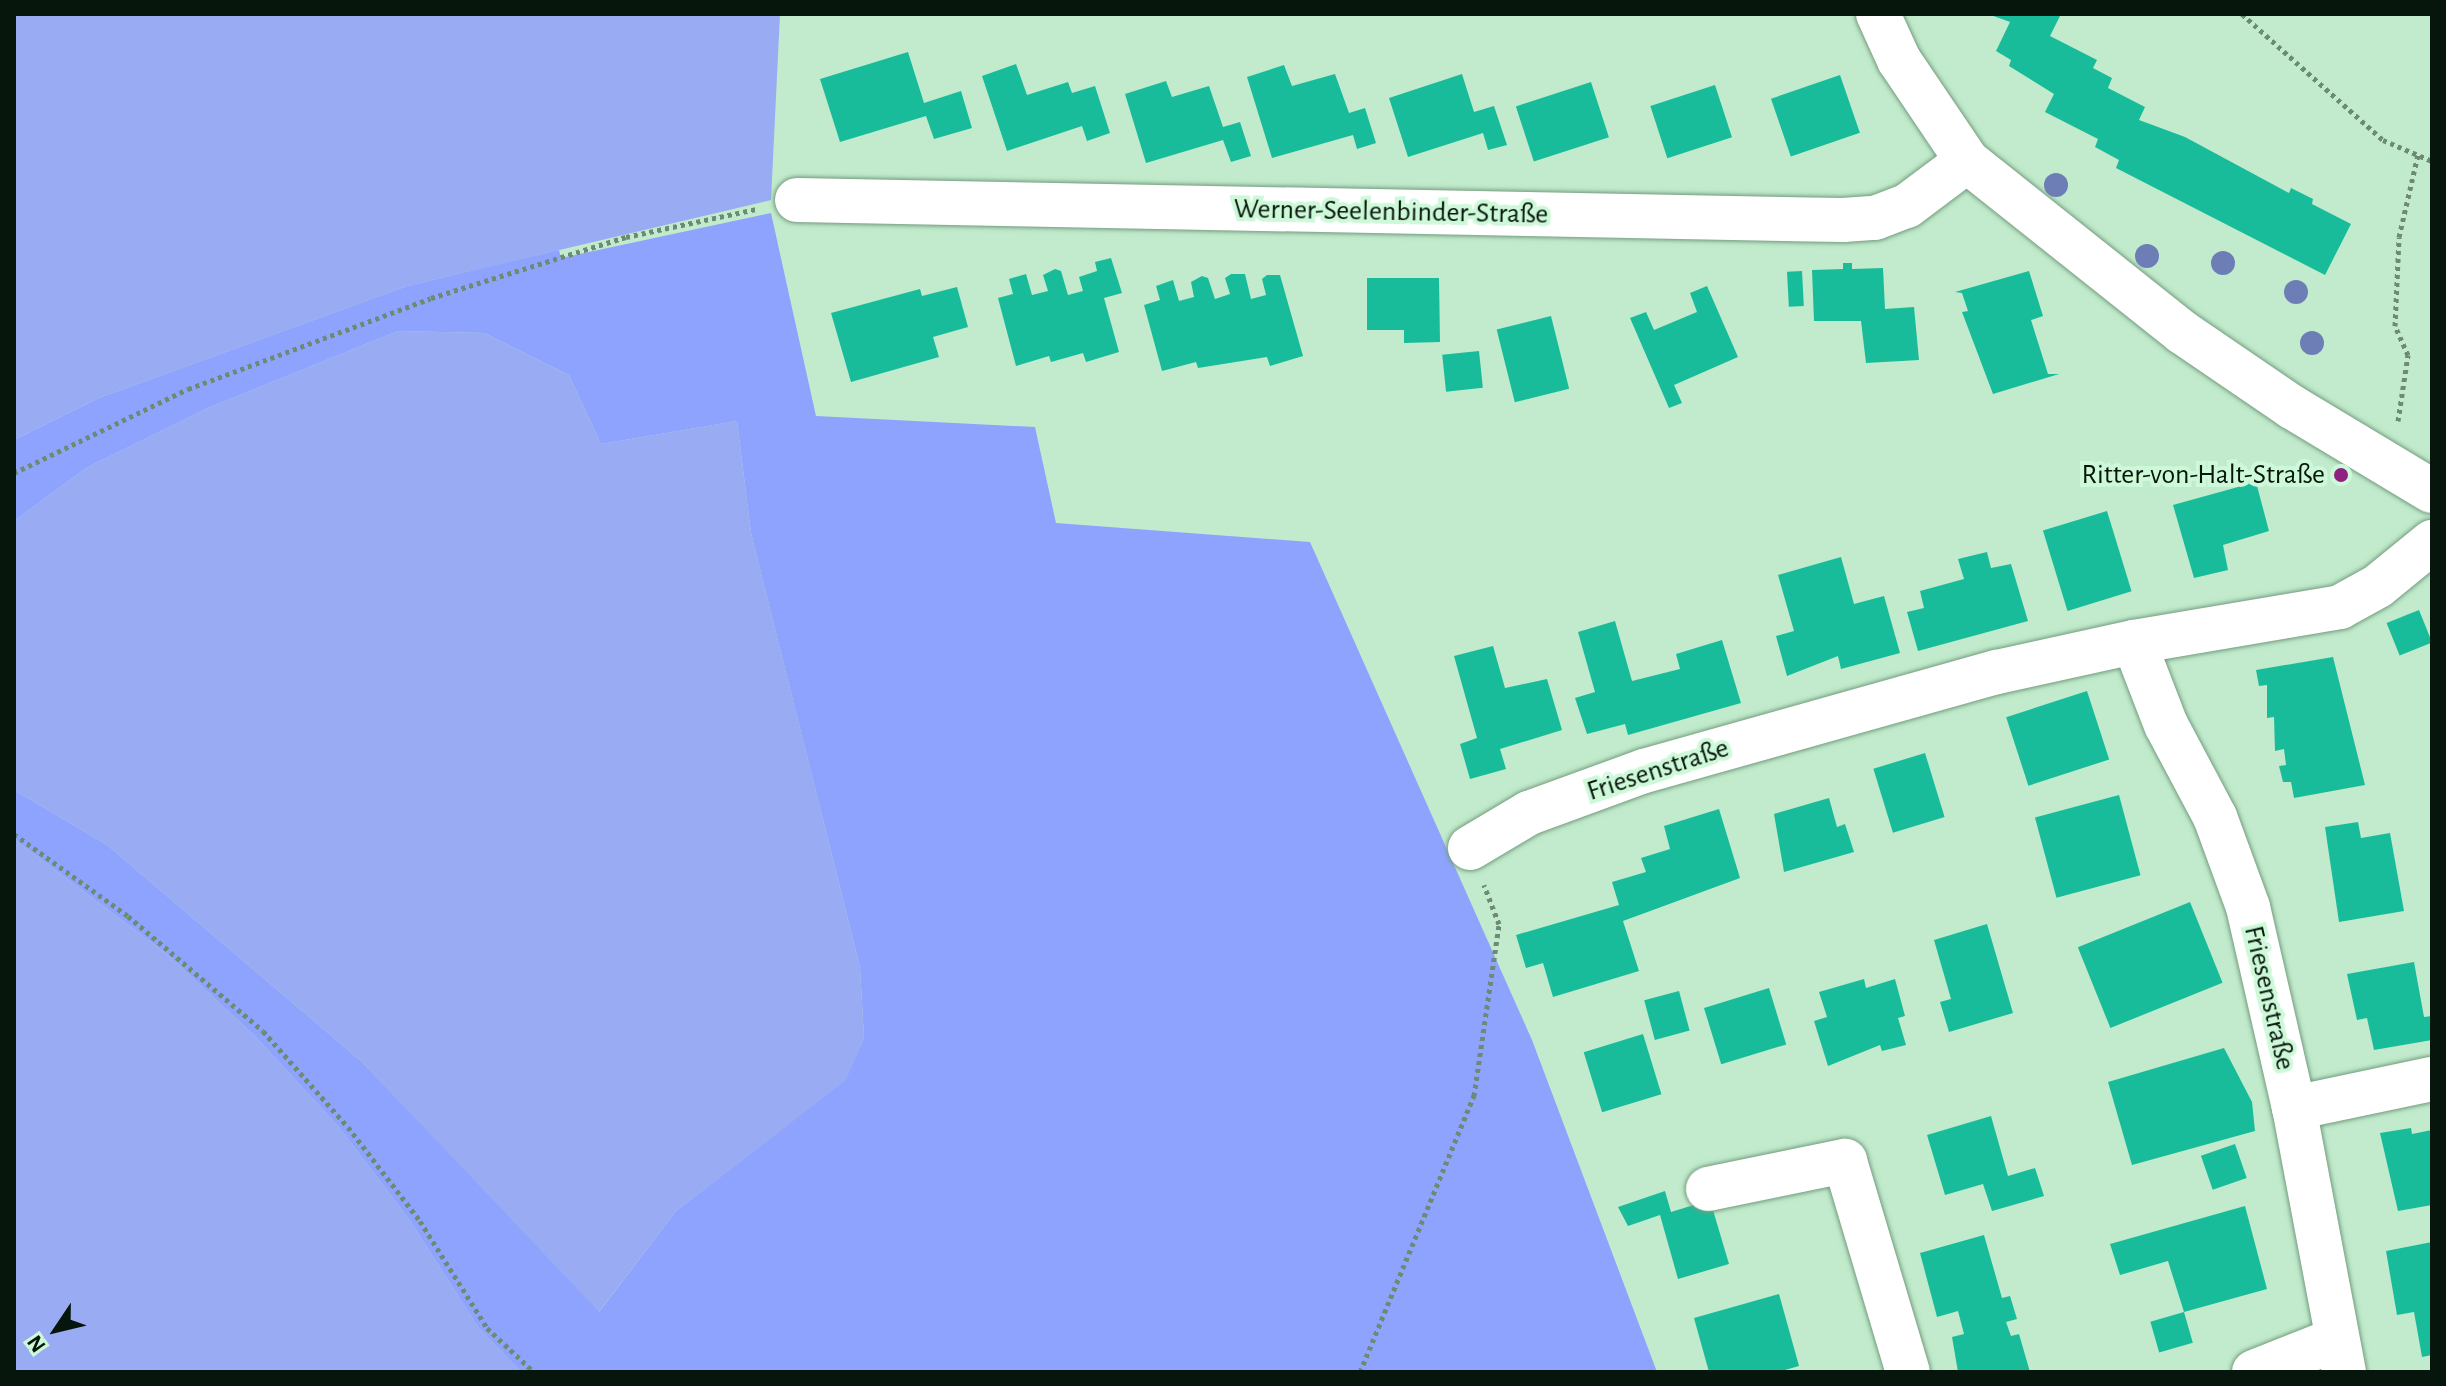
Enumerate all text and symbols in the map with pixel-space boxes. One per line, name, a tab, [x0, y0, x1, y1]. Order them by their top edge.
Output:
street label: Werner-Seelenbinder-Straße	[1233, 192, 1549, 232]
place label: Ritter-von-Halt-Straße	[2081, 458, 2325, 492]
marker: Ritter-von-Halt-Straße	[2332, 466, 2350, 484]
street label: Friesenstraße	[1583, 731, 1733, 809]
street label: Friesenstraße	[2236, 923, 2302, 1073]
north arrow	[16, 1290, 96, 1370]
text: N	[23, 1331, 50, 1356]

